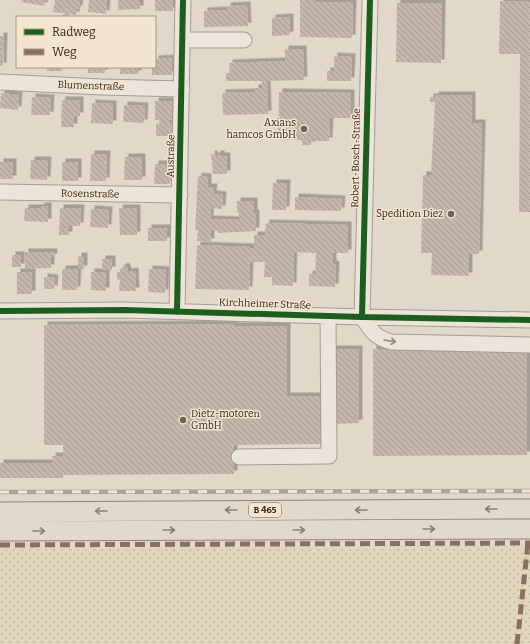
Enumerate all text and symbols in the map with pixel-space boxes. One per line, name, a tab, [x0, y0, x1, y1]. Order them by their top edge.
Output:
legend	[16, 16, 156, 68]
text: Radweg	[52, 25, 96, 39]
text: Weg	[52, 45, 77, 59]
street label: Blumenstraße	[58, 79, 124, 93]
street label: Robert-Bosch-Straße	[349, 108, 363, 208]
place label: Axians hamcos GmbH	[227, 117, 296, 141]
marker: Axians hamcos GmbH	[299, 124, 309, 134]
street label: Austraße	[165, 134, 177, 178]
street label: Rosenstraße	[61, 187, 119, 201]
place label: Spedition Diez	[376, 208, 443, 220]
marker: Spedition Diez	[446, 209, 456, 219]
street label: Kirchheimer Straße	[219, 296, 311, 312]
one-way arrow	[383, 337, 396, 345]
place label: Dietz‐motoren GmbH	[191, 408, 260, 432]
marker: Dietz‐motoren GmbH	[178, 415, 188, 425]
road number: B 465	[249, 503, 281, 517]
one-way arrow	[485, 505, 498, 513]
one-way arrow	[225, 506, 238, 514]
one-way arrow	[355, 506, 368, 514]
one-way arrow	[95, 507, 108, 515]
one-way arrow	[422, 525, 435, 533]
one-way arrow	[162, 526, 175, 534]
one-way arrow	[292, 526, 305, 534]
one-way arrow	[32, 527, 45, 535]

